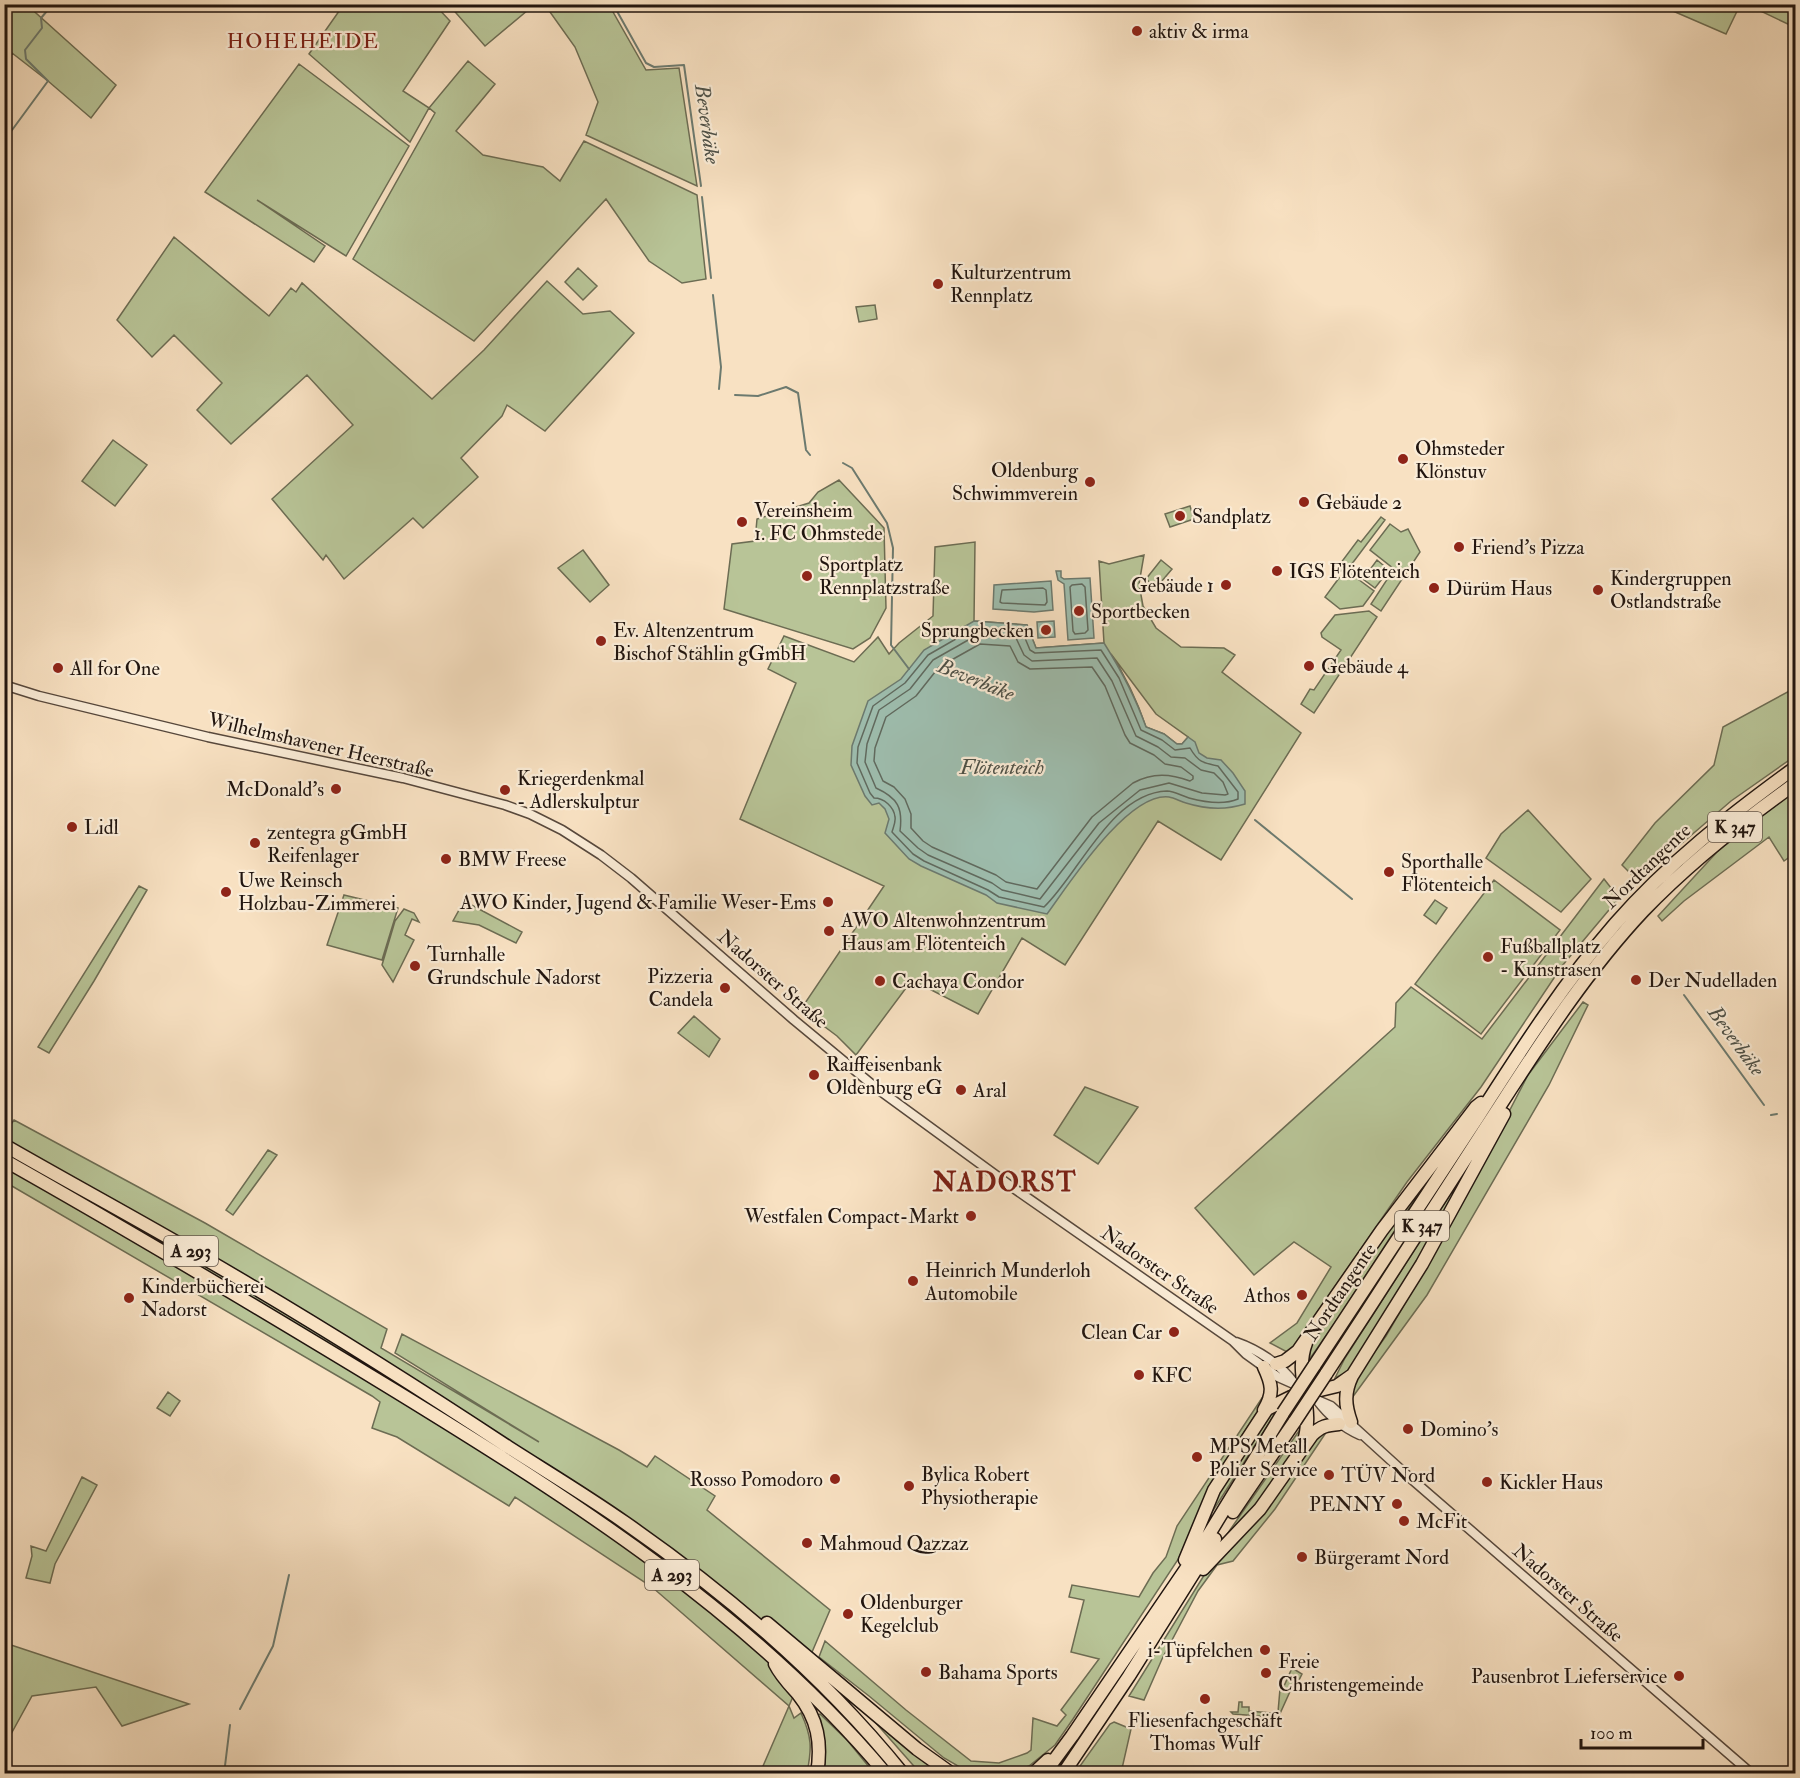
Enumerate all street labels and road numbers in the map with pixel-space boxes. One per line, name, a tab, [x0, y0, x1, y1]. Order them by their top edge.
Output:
street label: Wilhelmshavener Heerstraße	[205, 707, 436, 783]
road number: K 347	[1708, 812, 1762, 842]
street label: Nordtangente	[1598, 818, 1696, 914]
street label: Nadorster Straße	[713, 924, 833, 1034]
road number: K 347	[1395, 1211, 1449, 1241]
street label: Nadorster Straße	[1096, 1220, 1224, 1320]
road number: A 293	[164, 1236, 218, 1266]
street label: Nordtangente	[1298, 1238, 1382, 1346]
street label: Nadorster Straße	[1508, 1538, 1628, 1648]
road number: A 293	[645, 1560, 699, 1590]

